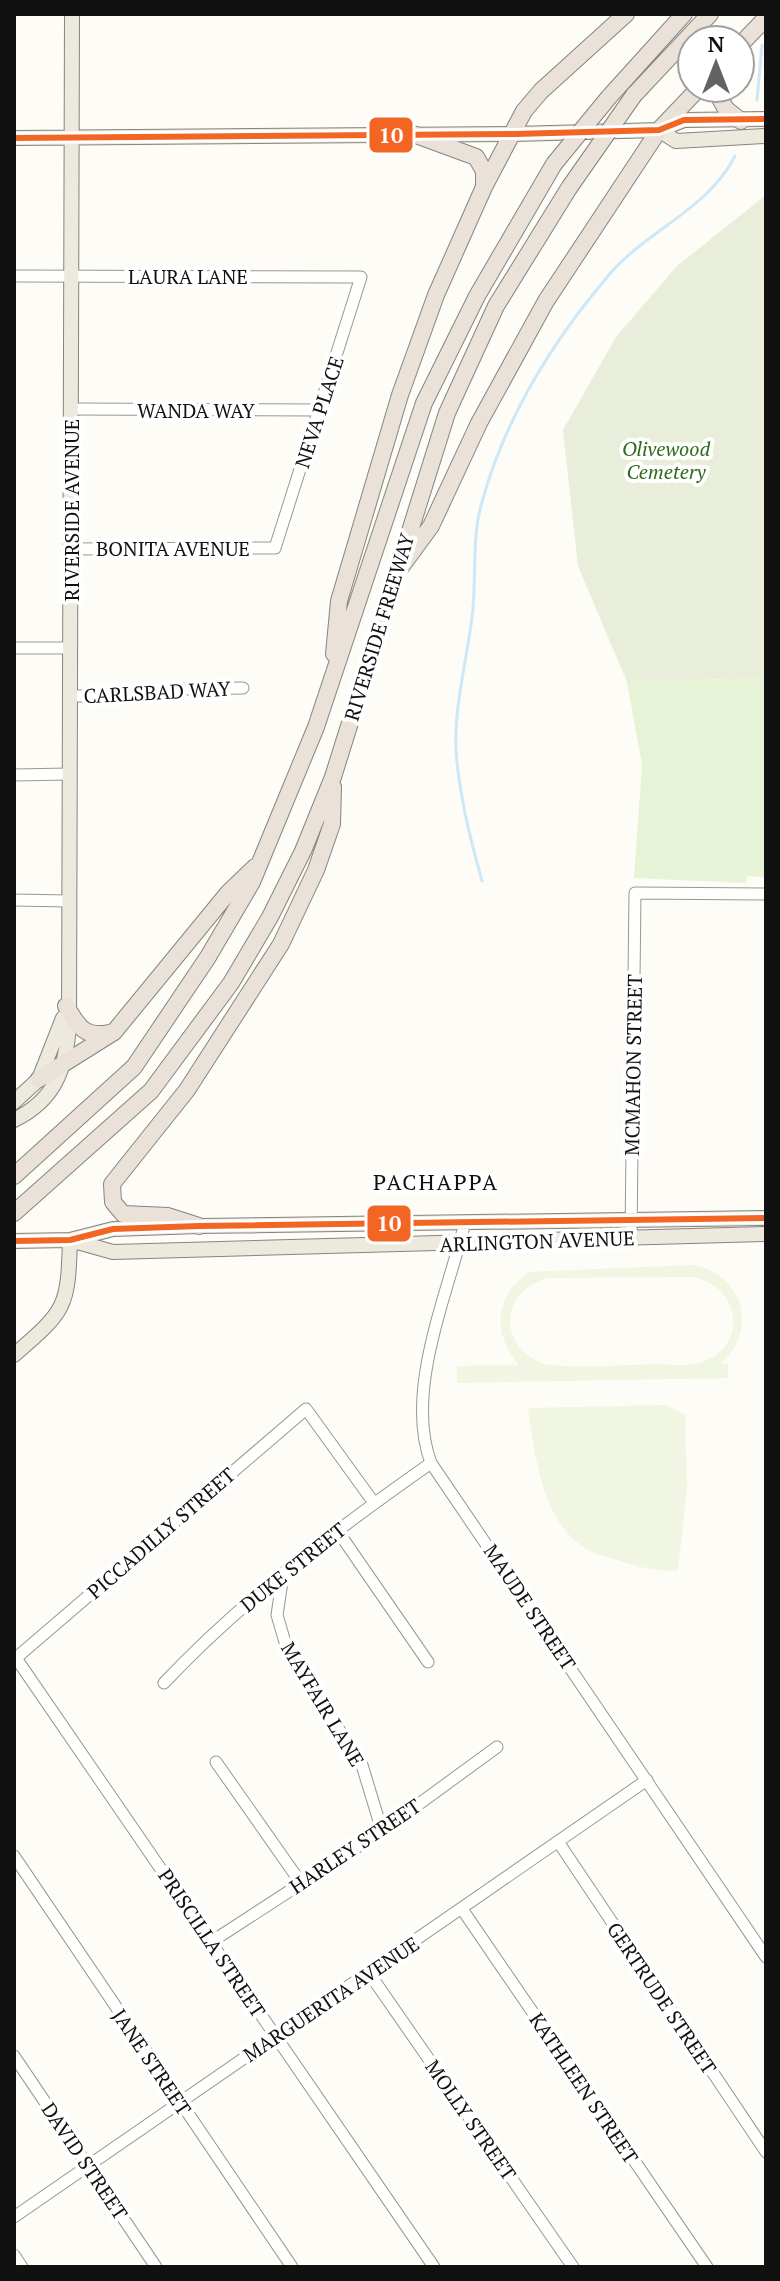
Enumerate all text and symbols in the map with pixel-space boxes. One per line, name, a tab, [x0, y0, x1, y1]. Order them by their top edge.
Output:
north arrow	[676, 24, 756, 104]
text: N	[708, 29, 725, 58]
line badge: 10	[368, 116, 414, 154]
text: 10	[379, 120, 403, 149]
street label: LAURA LANE	[128, 263, 248, 290]
street label: NEVA PLACE	[288, 353, 350, 471]
street label: WANDA WAY	[137, 397, 255, 424]
street label: RIVERSIDE AVENUE	[58, 419, 85, 601]
park label: Olivewood Cemetery	[622, 435, 710, 485]
street label: RIVERSIDE FREEWAY	[338, 530, 420, 724]
street label: BONITA AVENUE	[96, 535, 250, 562]
street label: CARLSBAD WAY	[83, 675, 231, 709]
street label: MCMAHON STREET	[618, 974, 648, 1156]
district label: PACHAPPA	[373, 1167, 499, 1196]
line badge: 10	[366, 1204, 412, 1243]
text: 10	[377, 1208, 401, 1237]
street label: ARLINGTON AVENUE	[439, 1224, 635, 1258]
street label: PICCADILLY STREET	[81, 1461, 241, 1605]
street label: DUKE STREET	[235, 1516, 351, 1618]
street label: MAUDE STREET	[478, 1539, 582, 1675]
street label: MAYFAIR LANE	[275, 1637, 371, 1771]
street label: HARLEY STREET	[284, 1792, 426, 1900]
street label: PRISCILLA STREET	[152, 1863, 272, 2023]
street label: GERTRUDE STREET	[601, 1917, 723, 2079]
street label: MARGUERITA AVENUE	[238, 1930, 424, 2068]
street label: JANE STREET	[106, 2003, 198, 2121]
street label: KATHLEEN STREET	[523, 2007, 645, 2169]
street label: MOLLY STREET	[419, 2054, 523, 2186]
street label: DAVID STREET	[36, 2097, 134, 2225]

